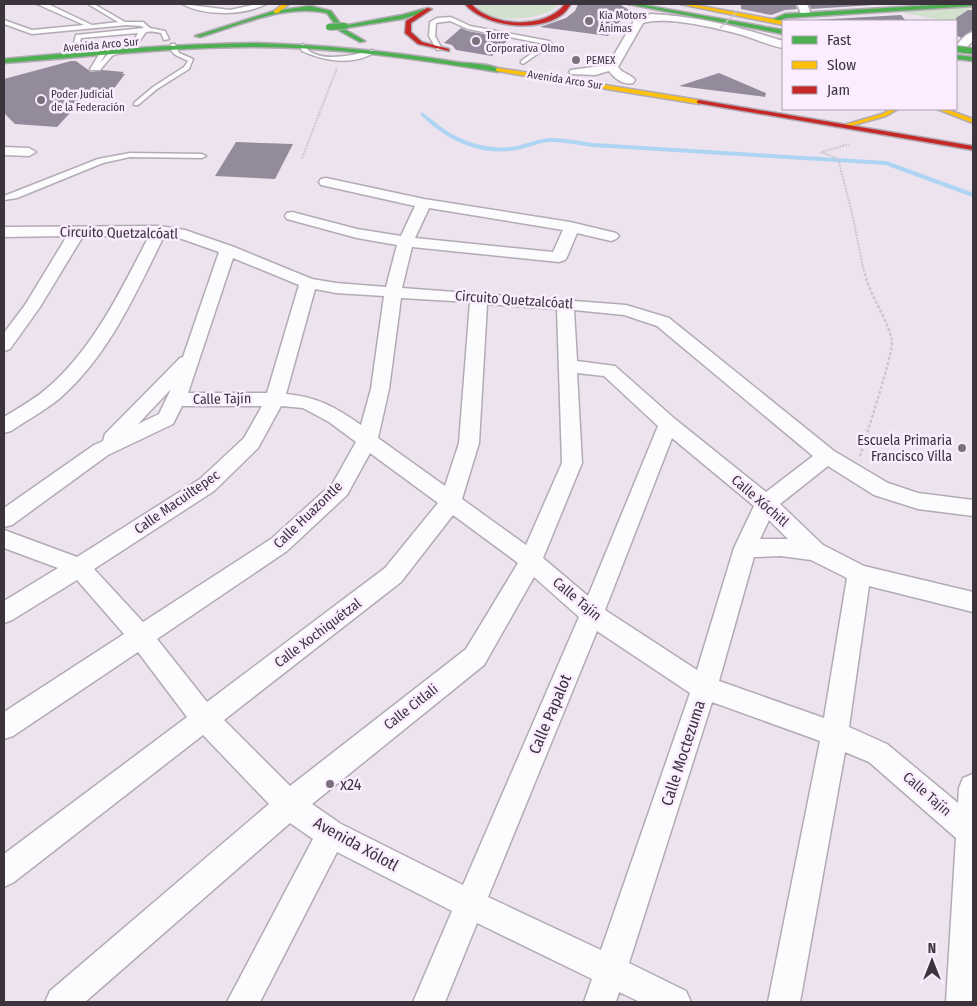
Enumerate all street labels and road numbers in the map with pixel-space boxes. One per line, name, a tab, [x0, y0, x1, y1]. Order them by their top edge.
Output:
street label: Avenida Arco Sur	[63, 35, 139, 55]
street label: Avenida Arco Sur	[527, 68, 604, 92]
street label: Circuito Quetzalcóatl	[60, 223, 179, 243]
street label: Circuito Quetzalcóatl	[454, 287, 574, 313]
street label: Calle Tajín	[193, 390, 251, 408]
street label: Calle Macuiltepec	[131, 466, 223, 538]
street label: Calle Xóchitl	[728, 472, 792, 531]
street label: Calle Huazontle	[270, 478, 346, 552]
street label: Calle Tajín	[549, 574, 605, 624]
street label: Calle Xochiquétzal	[271, 595, 365, 671]
street label: Calle Papalot	[525, 671, 576, 757]
street label: Calle Citlali	[381, 681, 441, 733]
street label: Calle Moctezuma	[657, 698, 709, 808]
street label: Calle Tajín	[899, 768, 955, 820]
street label: Avenida Xólotl	[310, 813, 402, 875]

